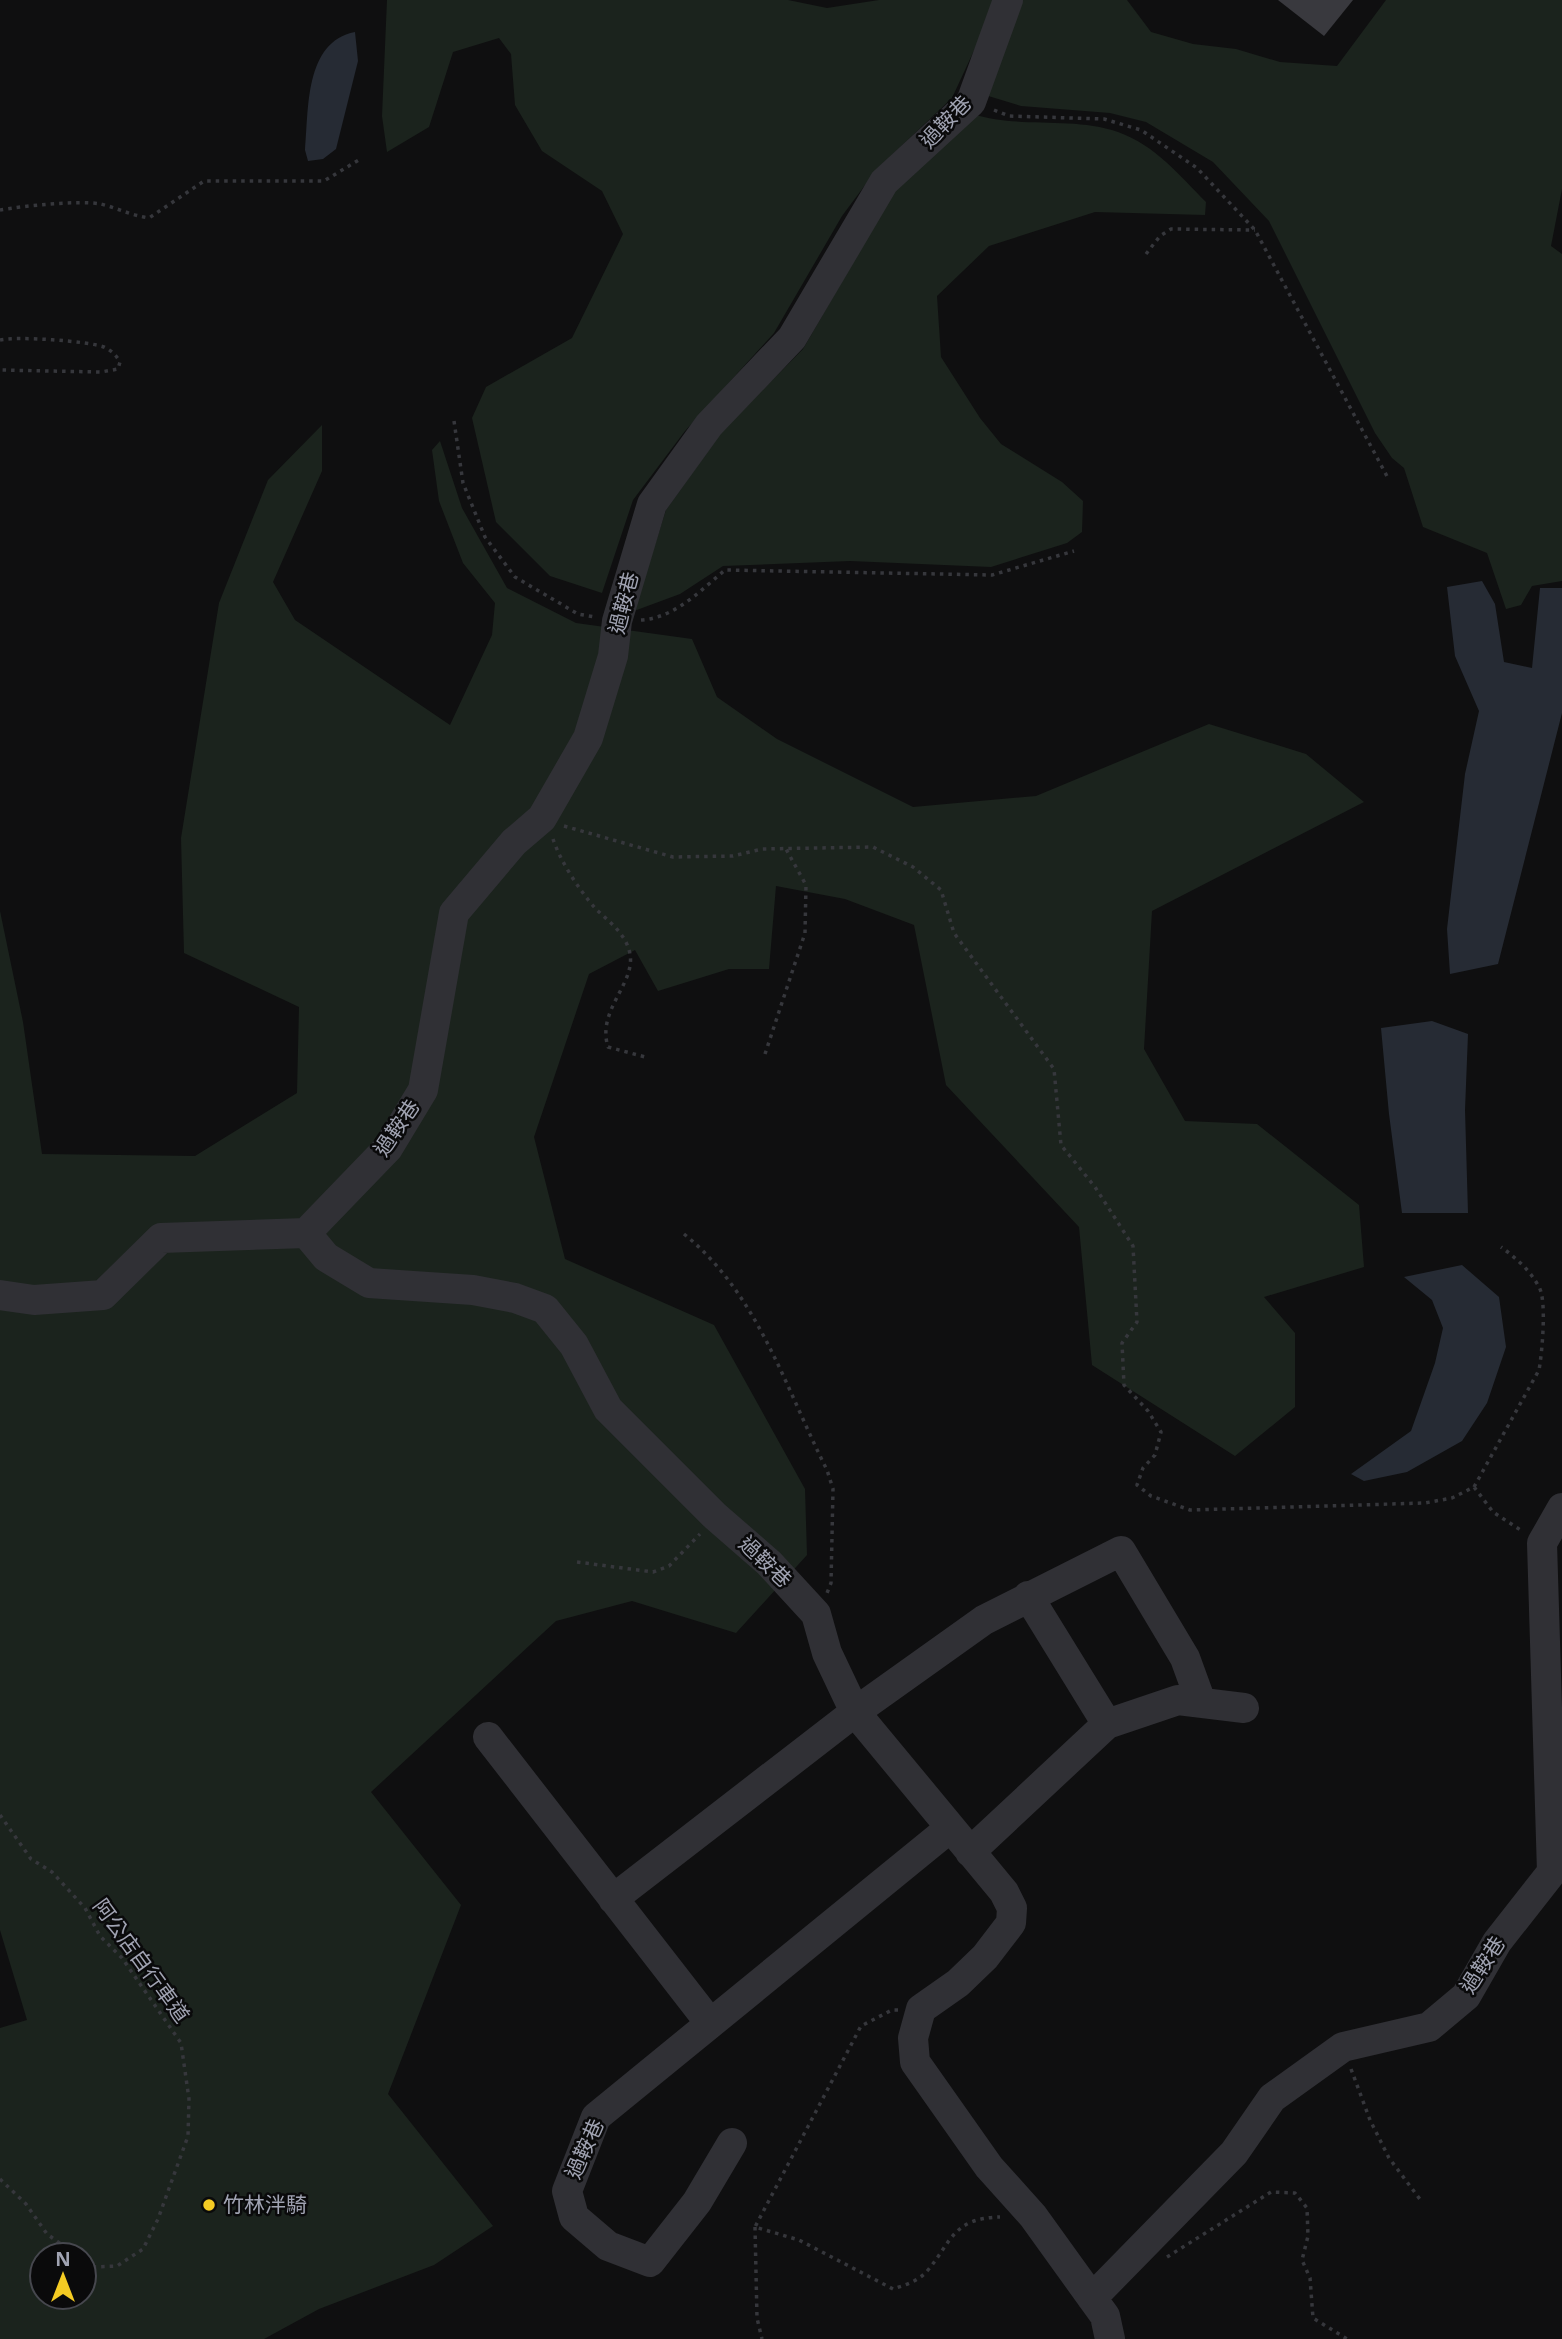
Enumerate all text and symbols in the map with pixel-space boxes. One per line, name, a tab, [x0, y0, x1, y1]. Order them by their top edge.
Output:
street label: 過鞍巷	[913, 89, 977, 154]
street label: 過鞍巷	[602, 569, 644, 637]
street label: 過鞍巷	[367, 1093, 425, 1161]
street label: 過鞍巷	[733, 1529, 798, 1593]
street label: 阿公店自行車道	[87, 1893, 196, 2028]
street label: 過鞍巷	[1453, 1930, 1511, 1998]
street label: 過鞍巷	[558, 2114, 610, 2183]
place label: 竹林泮騎	[223, 2190, 307, 2218]
marker: 竹林泮騎	[201, 2197, 217, 2213]
north arrow	[28, 2241, 98, 2311]
text: N	[55, 2246, 71, 2272]

